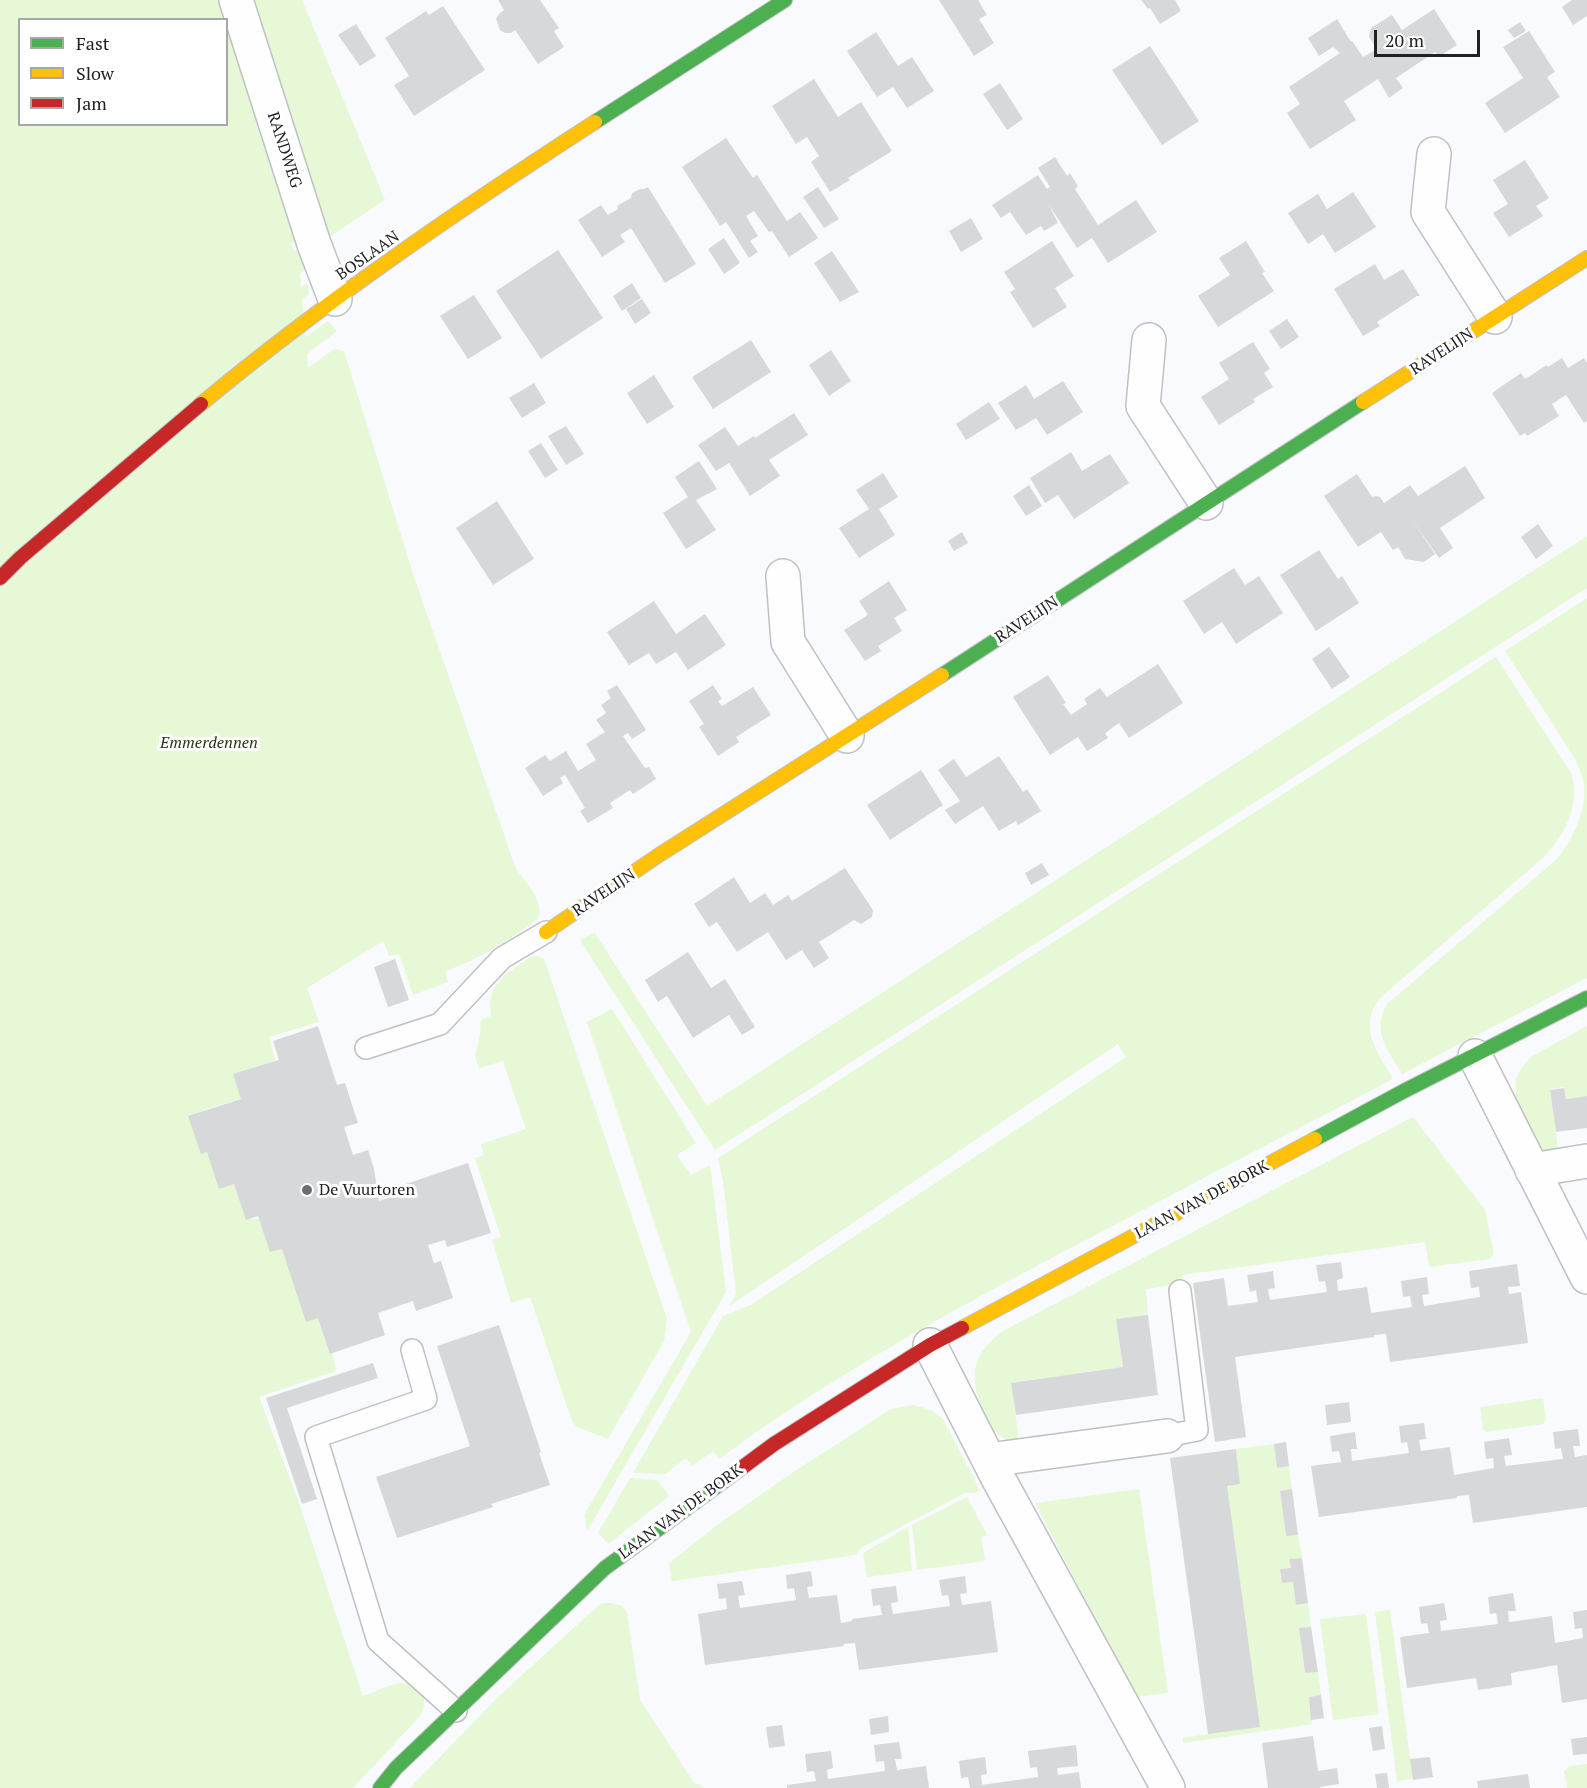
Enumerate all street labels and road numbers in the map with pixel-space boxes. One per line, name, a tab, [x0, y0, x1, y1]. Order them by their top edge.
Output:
street label: RANDWEG	[263, 110, 305, 190]
street label: BOSLAAN	[333, 227, 403, 285]
street label: RAVELIJN	[1407, 325, 1477, 379]
street label: RAVELIJN	[992, 593, 1062, 647]
street label: RAVELIJN	[569, 865, 639, 921]
street label: LAAN VAN DE BORK	[1132, 1157, 1272, 1243]
street label: LAAN VAN DE BORK	[615, 1461, 747, 1563]

